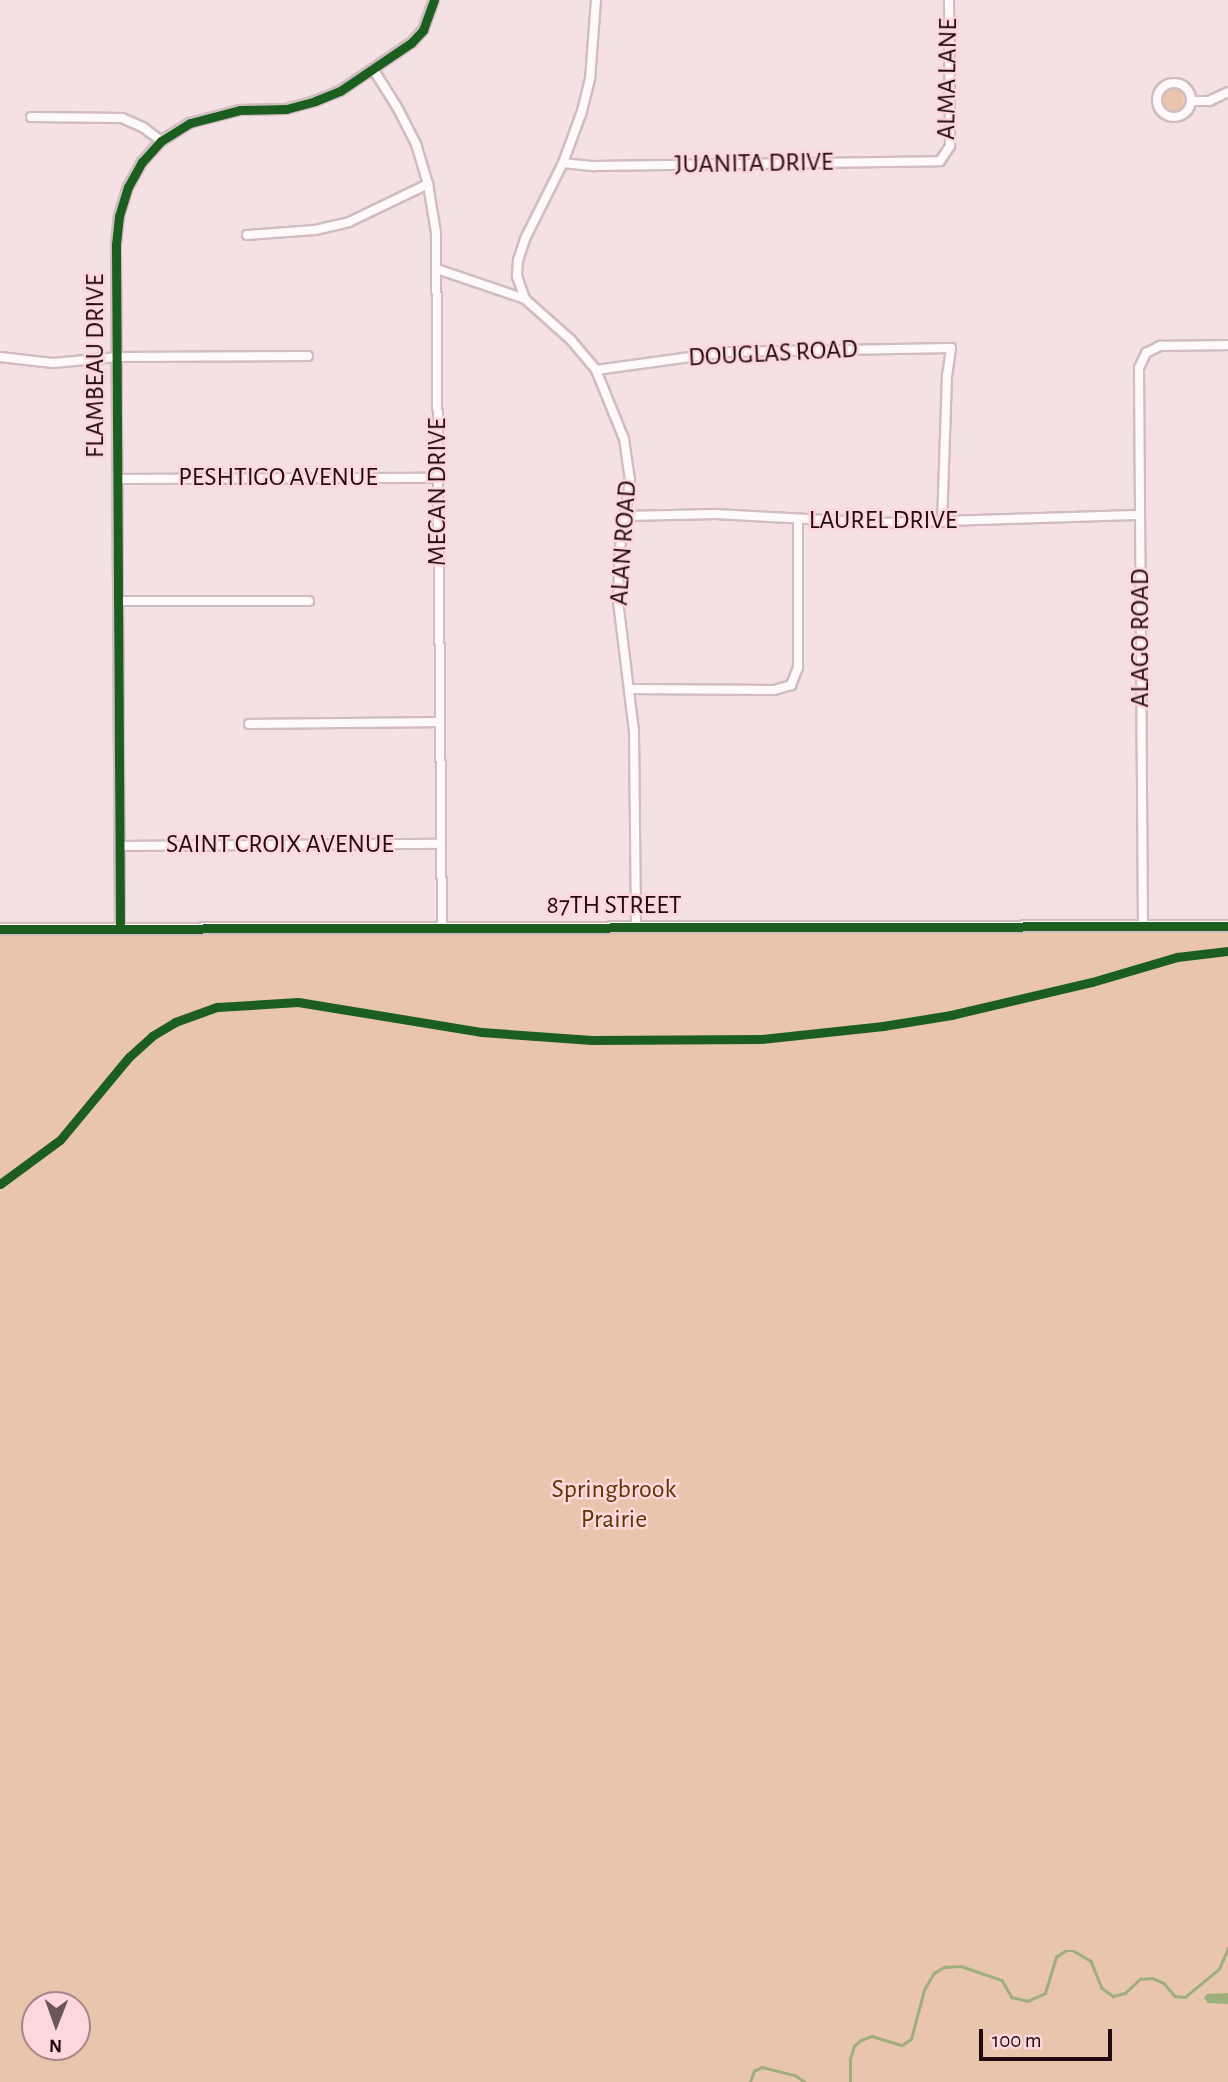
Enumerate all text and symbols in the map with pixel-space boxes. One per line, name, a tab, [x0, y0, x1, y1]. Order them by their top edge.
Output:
street label: ALMA LANE	[931, 18, 965, 140]
street label: JUANITA DRIVE	[674, 147, 834, 181]
street label: FLAMBEAU DRIVE	[80, 274, 112, 458]
street label: DOUGLAS ROAD	[687, 334, 859, 374]
street label: MECAN DRIVE	[422, 418, 454, 566]
street label: PESHTIGO AVENUE	[178, 462, 378, 494]
street label: ALAN ROAD	[604, 480, 644, 606]
street label: LAUREL DRIVE	[809, 505, 957, 537]
street label: ALAGO ROAD	[1125, 568, 1157, 708]
street label: SAINT CROIX AVENUE	[166, 829, 394, 861]
street label: 87TH STREET	[547, 890, 681, 922]
park label: Springbrook Prairie	[552, 1474, 676, 1536]
north arrow	[21, 1991, 91, 2061]
scale bar	[983, 2016, 1116, 2060]
text: 100 m	[992, 2030, 1042, 2051]
text: N	[49, 2036, 62, 2055]

